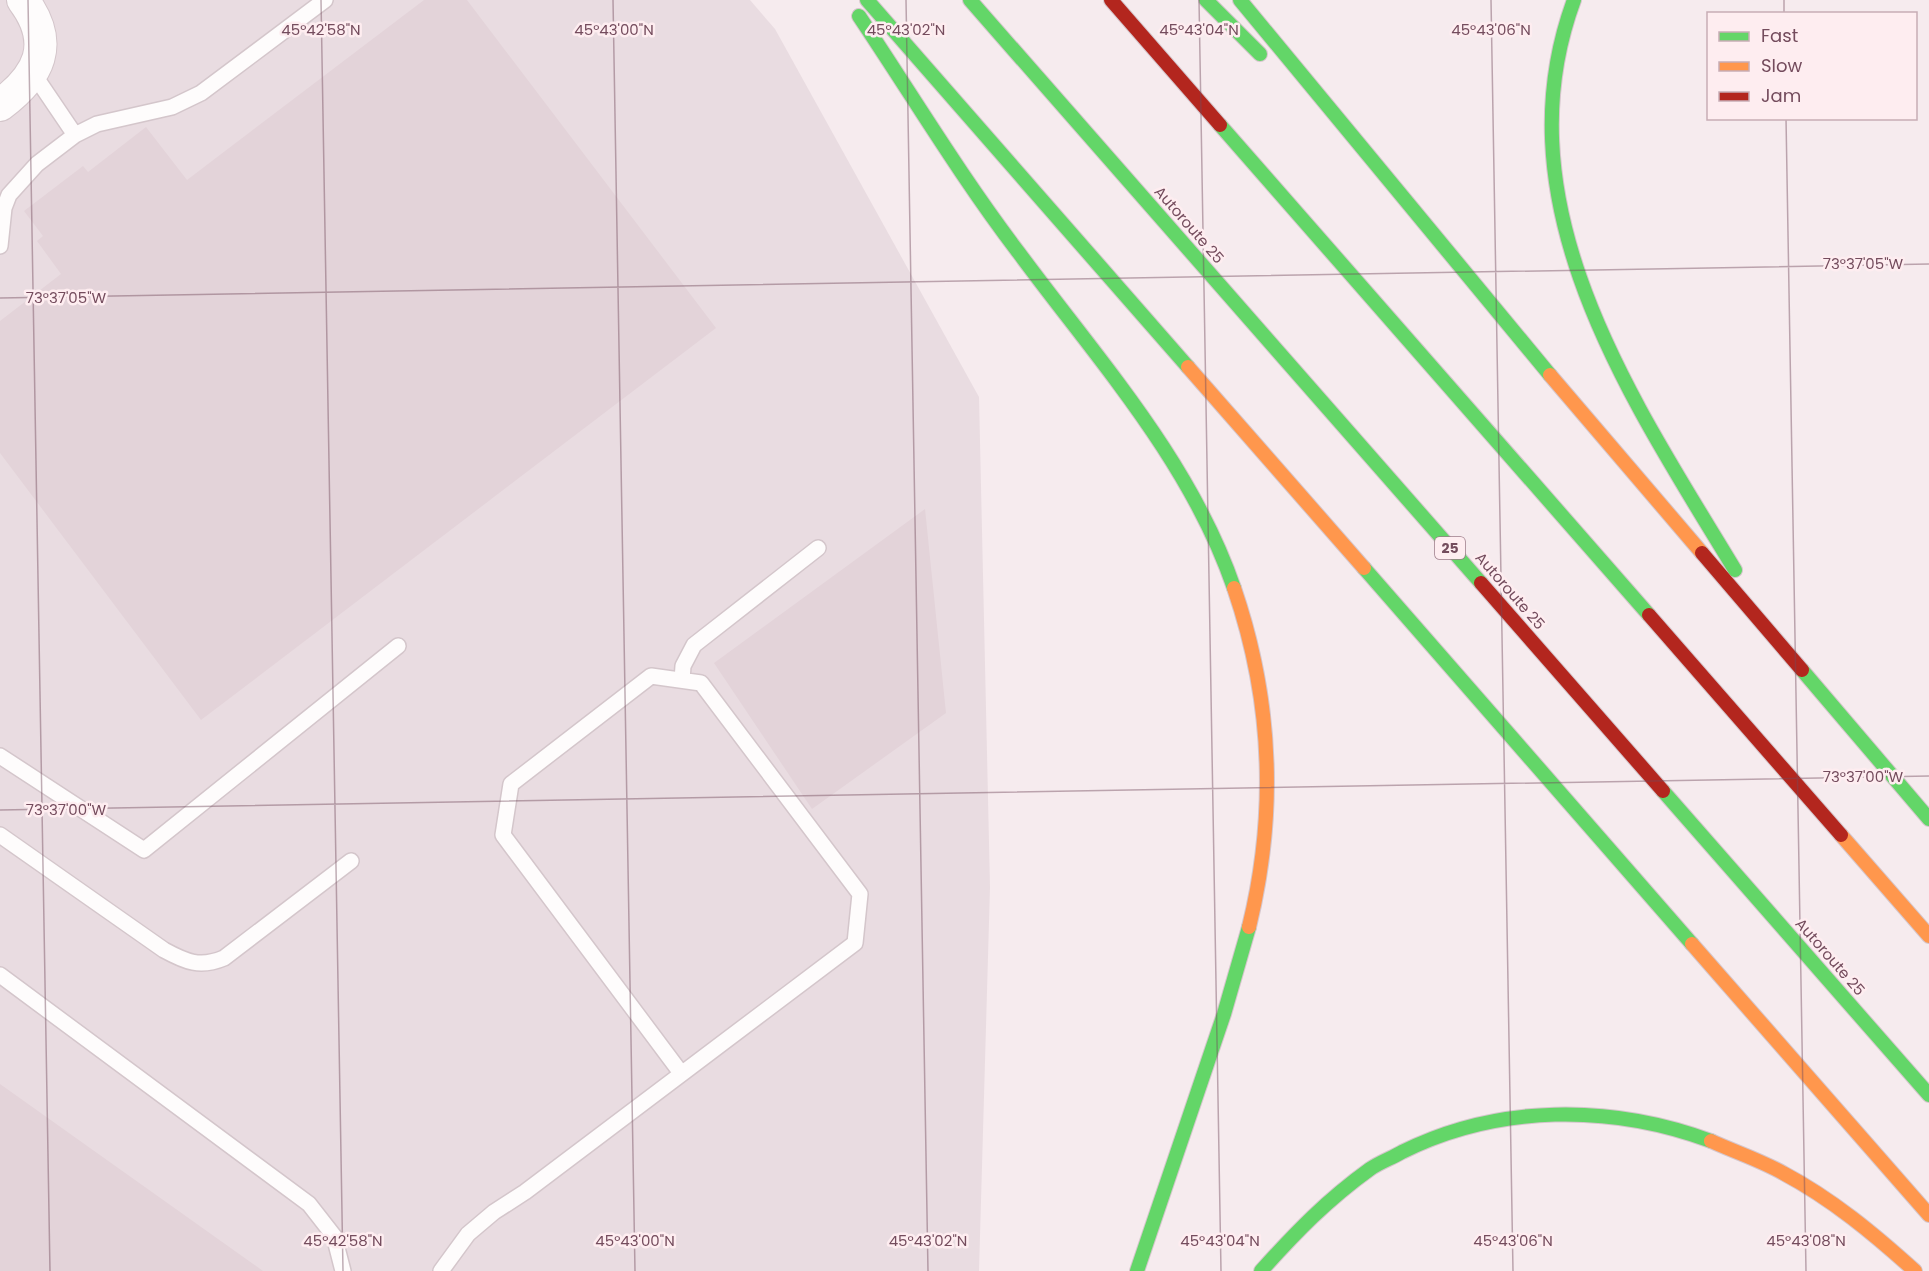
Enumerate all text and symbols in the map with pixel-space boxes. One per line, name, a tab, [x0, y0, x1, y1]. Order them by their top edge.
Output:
legend	[1707, 12, 1917, 120]
text: 45°42'58"N	[281, 19, 361, 40]
text: 45°43'00"N	[574, 19, 654, 40]
text: 45°43'02"N	[867, 19, 945, 40]
text: 45°43'04"N	[1159, 19, 1239, 40]
text: 45°43'06"N	[1451, 19, 1531, 40]
text: Fast	[1761, 23, 1798, 48]
text: Slow	[1761, 53, 1803, 78]
text: Jam	[1761, 83, 1801, 108]
street label: Autoroute 25	[1150, 181, 1229, 268]
text: 73°37'05"W	[1823, 253, 1904, 274]
text: 73°37'05"W	[26, 287, 107, 308]
road number: 25	[1435, 537, 1465, 559]
street label: Autoroute 25	[1471, 547, 1550, 634]
text: 73°37'00"W	[1823, 766, 1904, 787]
text: 73°37'00"W	[26, 799, 107, 820]
street label: Autoroute 25	[1791, 913, 1870, 1000]
text: 45°42'58"N	[303, 1230, 383, 1251]
text: 45°43'00"N	[595, 1230, 675, 1251]
text: 45°43'02"N	[889, 1230, 967, 1251]
text: 45°43'04"N	[1180, 1230, 1260, 1251]
text: 45°43'06"N	[1473, 1230, 1553, 1251]
text: 45°43'08"N	[1766, 1230, 1846, 1251]

